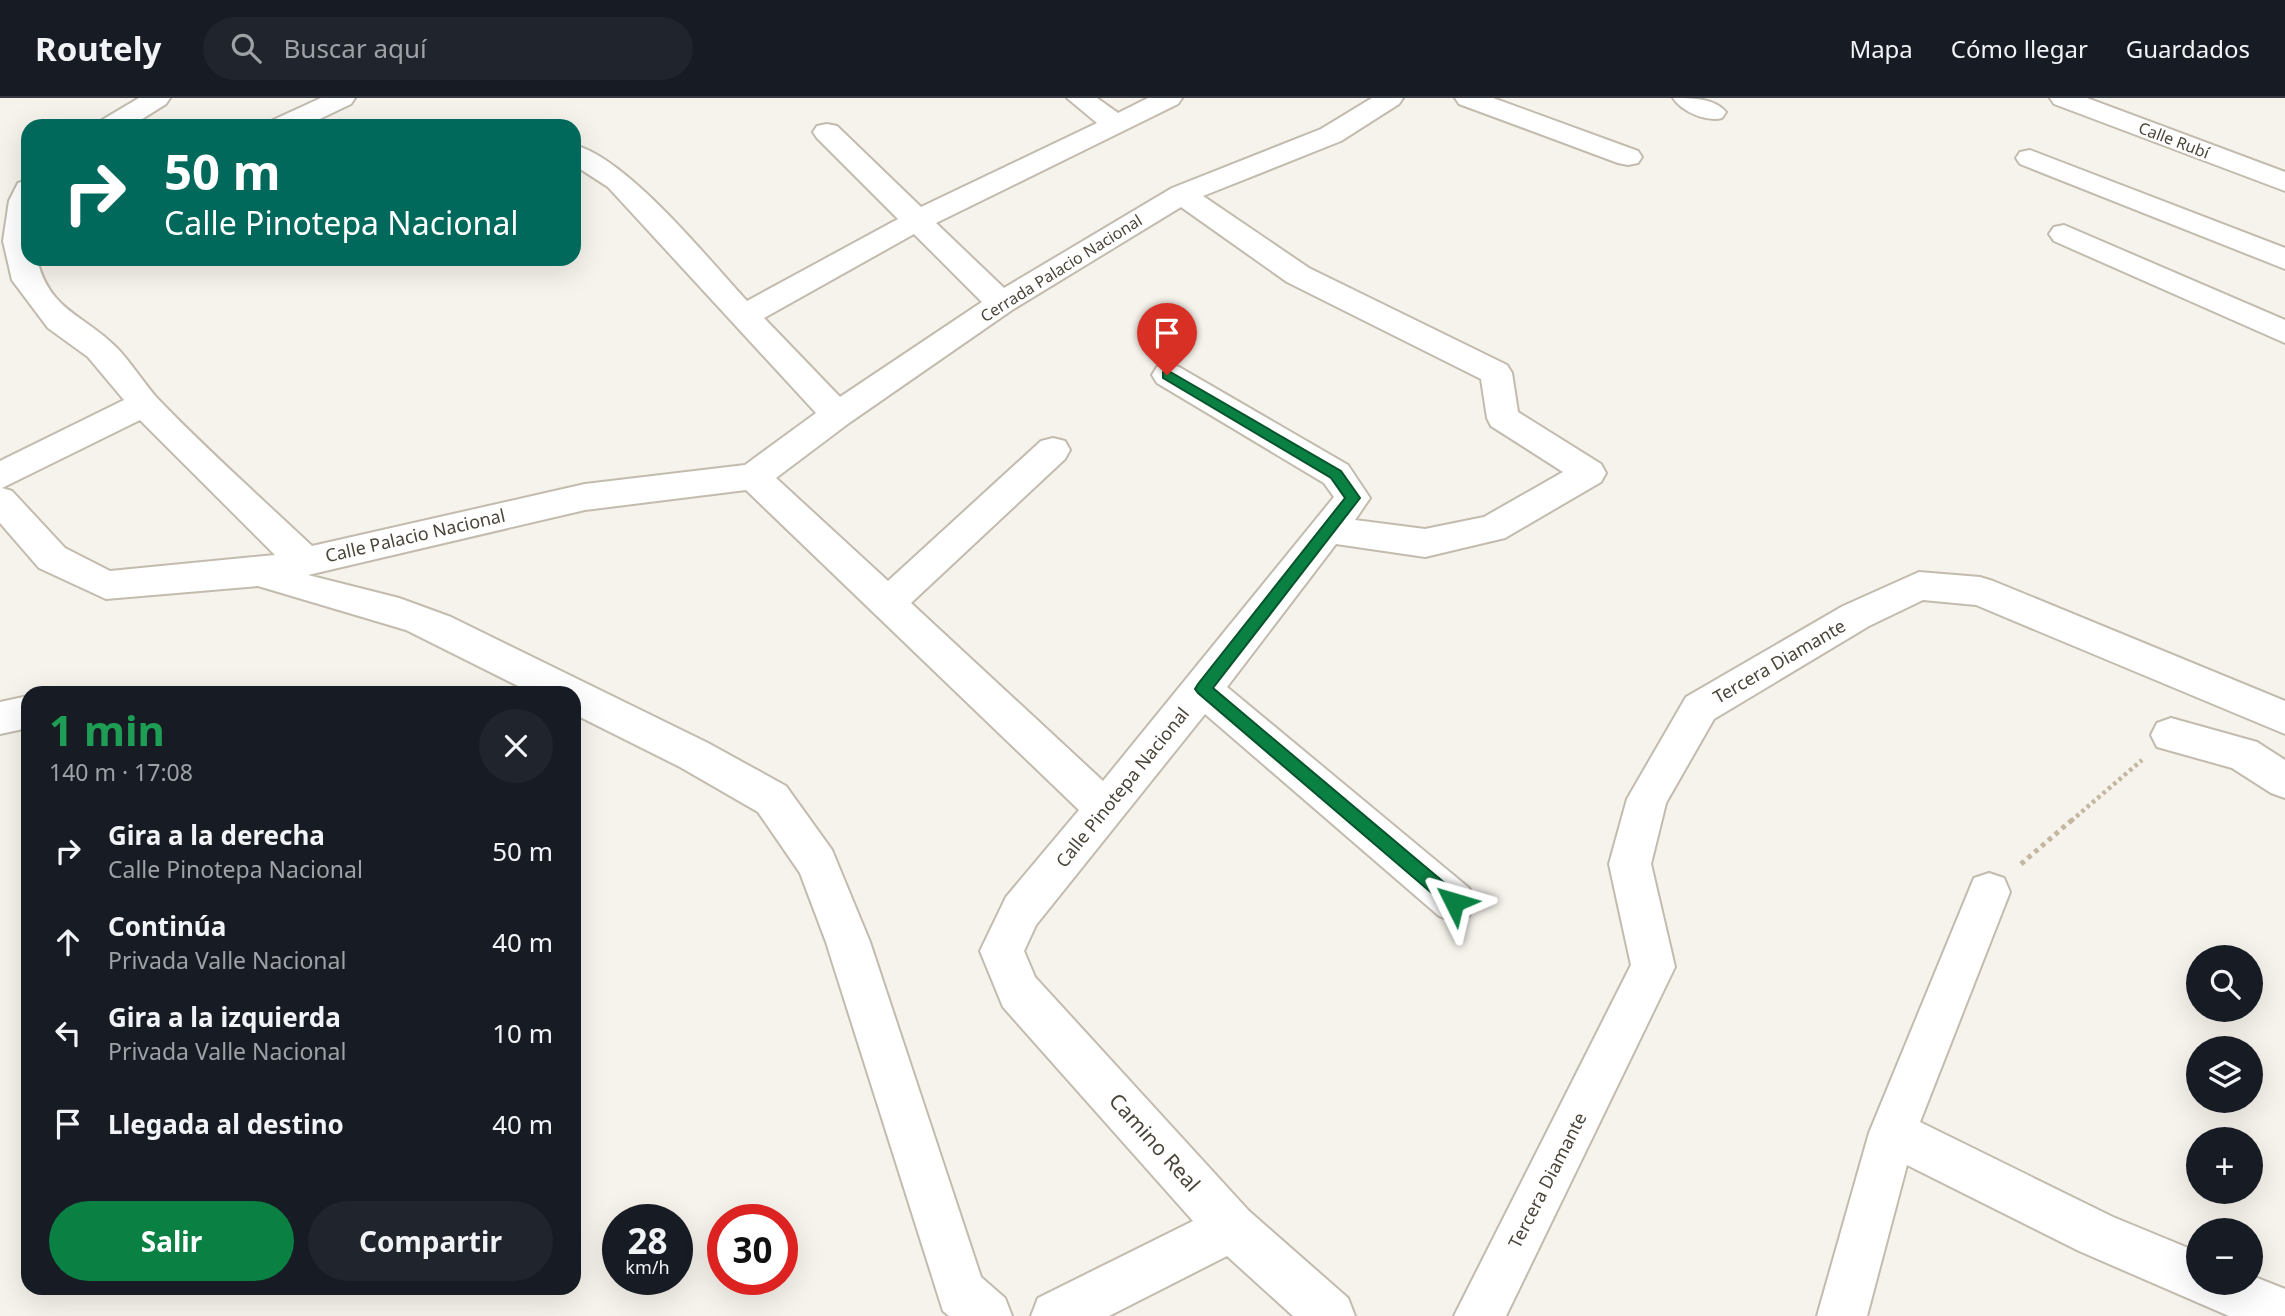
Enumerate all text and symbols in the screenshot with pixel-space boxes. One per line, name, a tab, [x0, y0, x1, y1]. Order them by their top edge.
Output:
search box	[203, 17, 693, 80]
text: Routely	[35, 26, 161, 71]
icon: search	[227, 29, 265, 67]
text: Buscar aquí	[283, 30, 427, 66]
text: Mapa	[1849, 32, 1913, 65]
text: Cómo llegar	[1951, 32, 2088, 65]
text: Guardados	[2126, 32, 2250, 65]
street label: Calle Rubí	[2135, 116, 2213, 164]
text: 50 m	[164, 138, 281, 204]
icon: right	[49, 147, 140, 238]
text: Calle Pinotepa Nacional	[164, 201, 519, 244]
street label: Cerrada Palacio Nacional	[976, 209, 1146, 327]
pin	[1137, 303, 1197, 375]
icon: arrive	[1148, 314, 1186, 352]
street label: Calle Palacio Nacional	[323, 503, 507, 567]
street label: Tercera Diamante	[1708, 613, 1850, 709]
text: 1 min	[49, 701, 165, 758]
street label: Calle Pinotepa Nacional	[1050, 702, 1194, 872]
button: close	[479, 709, 553, 783]
text: 140 m · 17:08	[49, 756, 193, 788]
text: Gira a la derecha	[108, 817, 325, 853]
icon: right	[49, 832, 87, 870]
text: 50 m	[492, 833, 553, 869]
text: Calle Pinotepa Nacional	[108, 853, 363, 885]
position arrow	[1417, 865, 1491, 939]
text: Continúa	[108, 908, 226, 944]
icon: ahead	[49, 923, 87, 961]
text: 40 m	[492, 924, 553, 960]
text: Privada Valle Nacional	[108, 944, 346, 976]
map controls	[2186, 945, 2263, 1295]
button: search	[2186, 945, 2263, 1022]
text: Gira a la izquierda	[108, 999, 341, 1035]
icon: left	[49, 1014, 87, 1052]
text: 10 m	[492, 1015, 553, 1051]
text: Privada Valle Nacional	[108, 1035, 346, 1067]
button: layers	[2186, 1036, 2263, 1113]
street label: Camino Real	[1103, 1087, 1207, 1197]
icon: arrive	[49, 1105, 87, 1143]
text: Llegada al destino	[108, 1106, 344, 1142]
text: 40 m	[492, 1106, 553, 1142]
street label: Tercera Diamante	[1502, 1108, 1592, 1252]
button: +	[2186, 1127, 2263, 1204]
button: Salir	[49, 1201, 294, 1281]
button: Compartir	[308, 1201, 553, 1281]
speed limit sign: 30	[707, 1204, 798, 1295]
text: 28	[627, 1217, 668, 1264]
button: −	[2186, 1218, 2263, 1295]
text: km/h	[625, 1255, 670, 1279]

